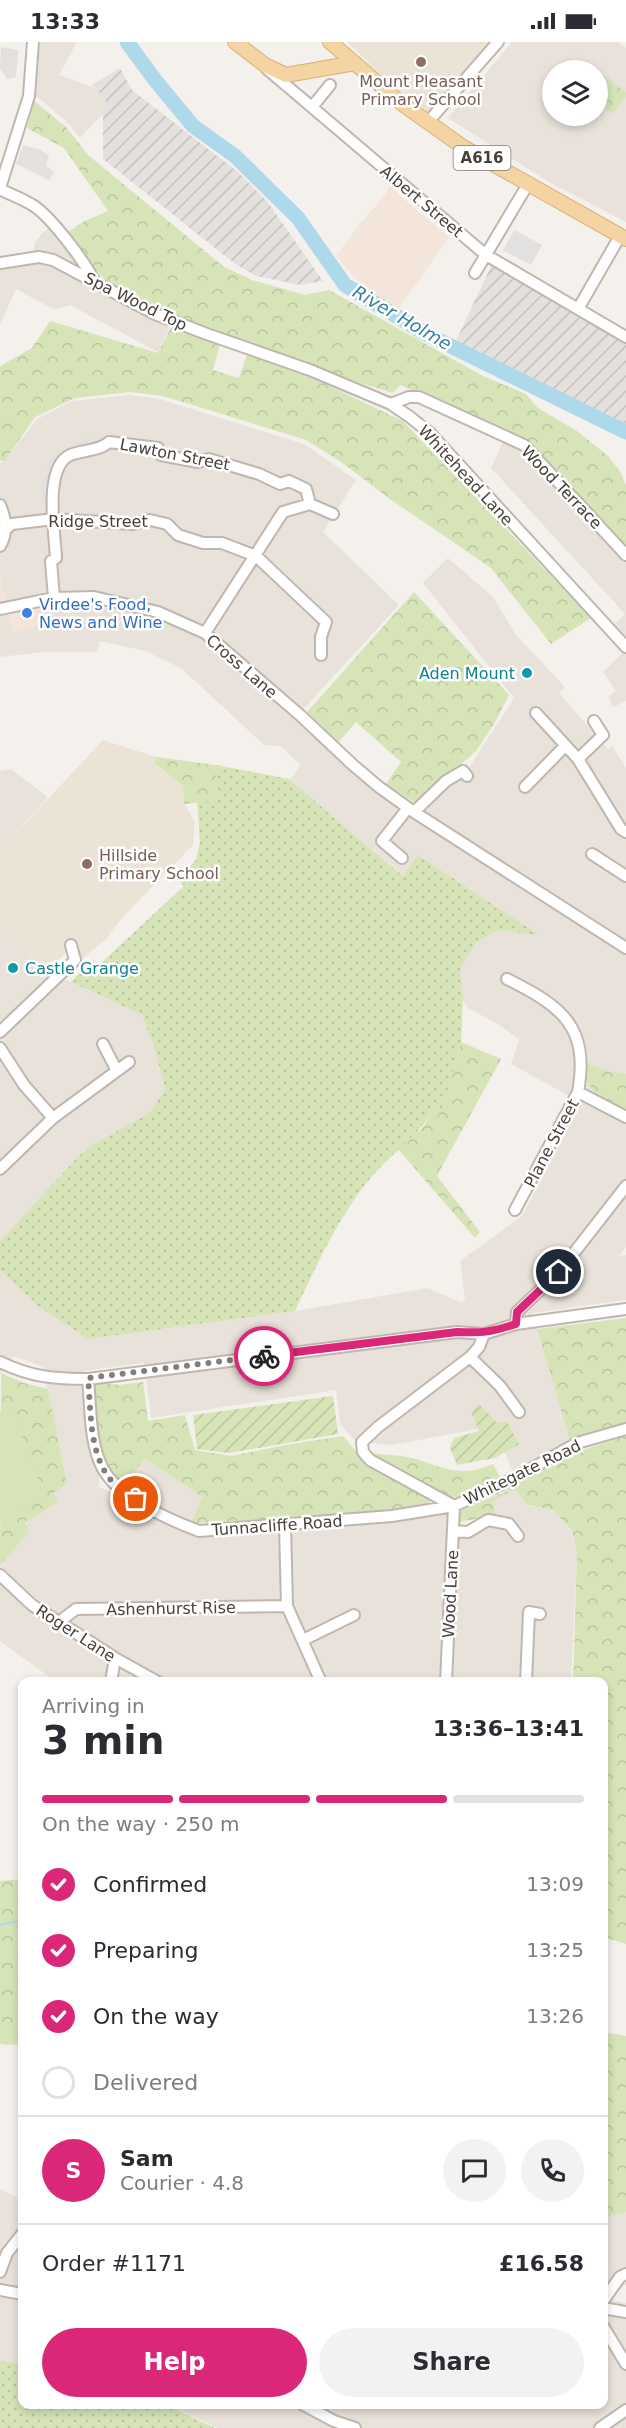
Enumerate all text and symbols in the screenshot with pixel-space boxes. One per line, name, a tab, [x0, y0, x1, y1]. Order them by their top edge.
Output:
text: 13:33	[30, 9, 100, 34]
marker: Mount Pleasant Primary School	[414, 55, 428, 69]
map controls	[542, 60, 608, 126]
button: layers	[542, 60, 608, 126]
place label: Mount Pleasant Primary School	[359, 72, 483, 109]
road number: A616	[454, 146, 510, 170]
street label: Albert Street	[377, 161, 467, 241]
street label: Spa Wood Top	[81, 268, 190, 335]
water label: River Holme	[349, 281, 455, 354]
street label: Whitehead Lane	[414, 421, 517, 529]
street label: Lawton Street	[118, 435, 232, 474]
street label: Wood Terrace	[517, 442, 606, 533]
street label: Ridge Street	[48, 512, 148, 531]
place label: Virdee's Food, News and Wine	[39, 595, 162, 632]
marker: Virdee's Food, News and Wine	[20, 606, 34, 620]
street label: Cross Lane	[202, 630, 281, 702]
place label: Aden Mount	[419, 664, 515, 683]
marker: Aden Mount	[520, 666, 534, 680]
place label: Hillside Primary School	[99, 846, 219, 883]
marker: Hillside Primary School	[80, 857, 94, 871]
place label: Castle Grange	[25, 959, 139, 978]
marker: Castle Grange	[6, 961, 20, 975]
street label: Plane Street	[520, 1096, 583, 1191]
pin	[533, 1246, 584, 1297]
icon: home	[542, 1255, 575, 1288]
courier	[234, 1326, 294, 1386]
icon: bike	[248, 1340, 281, 1373]
street label: Whitegate Road	[461, 1436, 584, 1509]
pin	[110, 1473, 161, 1524]
icon: bag	[119, 1482, 152, 1515]
street label: Tunnacliffe Road	[210, 1511, 343, 1540]
street label: Wood Lane	[439, 1549, 462, 1639]
street label: Ashenhurst Rise	[106, 1598, 236, 1619]
street label: Roger Lane	[33, 1601, 119, 1666]
text: Arriving in	[42, 1694, 145, 1718]
text: 13:36–13:41	[433, 1716, 584, 1741]
text: 3 min	[42, 1718, 164, 1763]
text: On the way · 250 m	[42, 1812, 240, 1836]
icon: check	[42, 1868, 75, 1901]
text: Confirmed	[93, 1872, 207, 1897]
text: 13:09	[526, 1872, 584, 1896]
icon: check	[42, 1934, 75, 1967]
text: Preparing	[93, 1938, 199, 1963]
text: 13:25	[526, 1938, 584, 1962]
icon: check	[42, 2000, 75, 2033]
text: On the way	[93, 2004, 219, 2029]
text: 13:26	[526, 2004, 584, 2028]
text: Delivered	[93, 2070, 198, 2095]
button: chat	[443, 2139, 506, 2202]
button: phone	[521, 2139, 584, 2202]
text: Sam	[120, 2146, 174, 2171]
text: S	[66, 2158, 81, 2183]
text: Courier · 4.8	[120, 2171, 244, 2195]
text: Order #1171	[42, 2251, 186, 2276]
text: £16.58	[499, 2251, 584, 2276]
button: Help	[42, 2328, 307, 2397]
button: Share	[319, 2328, 584, 2397]

